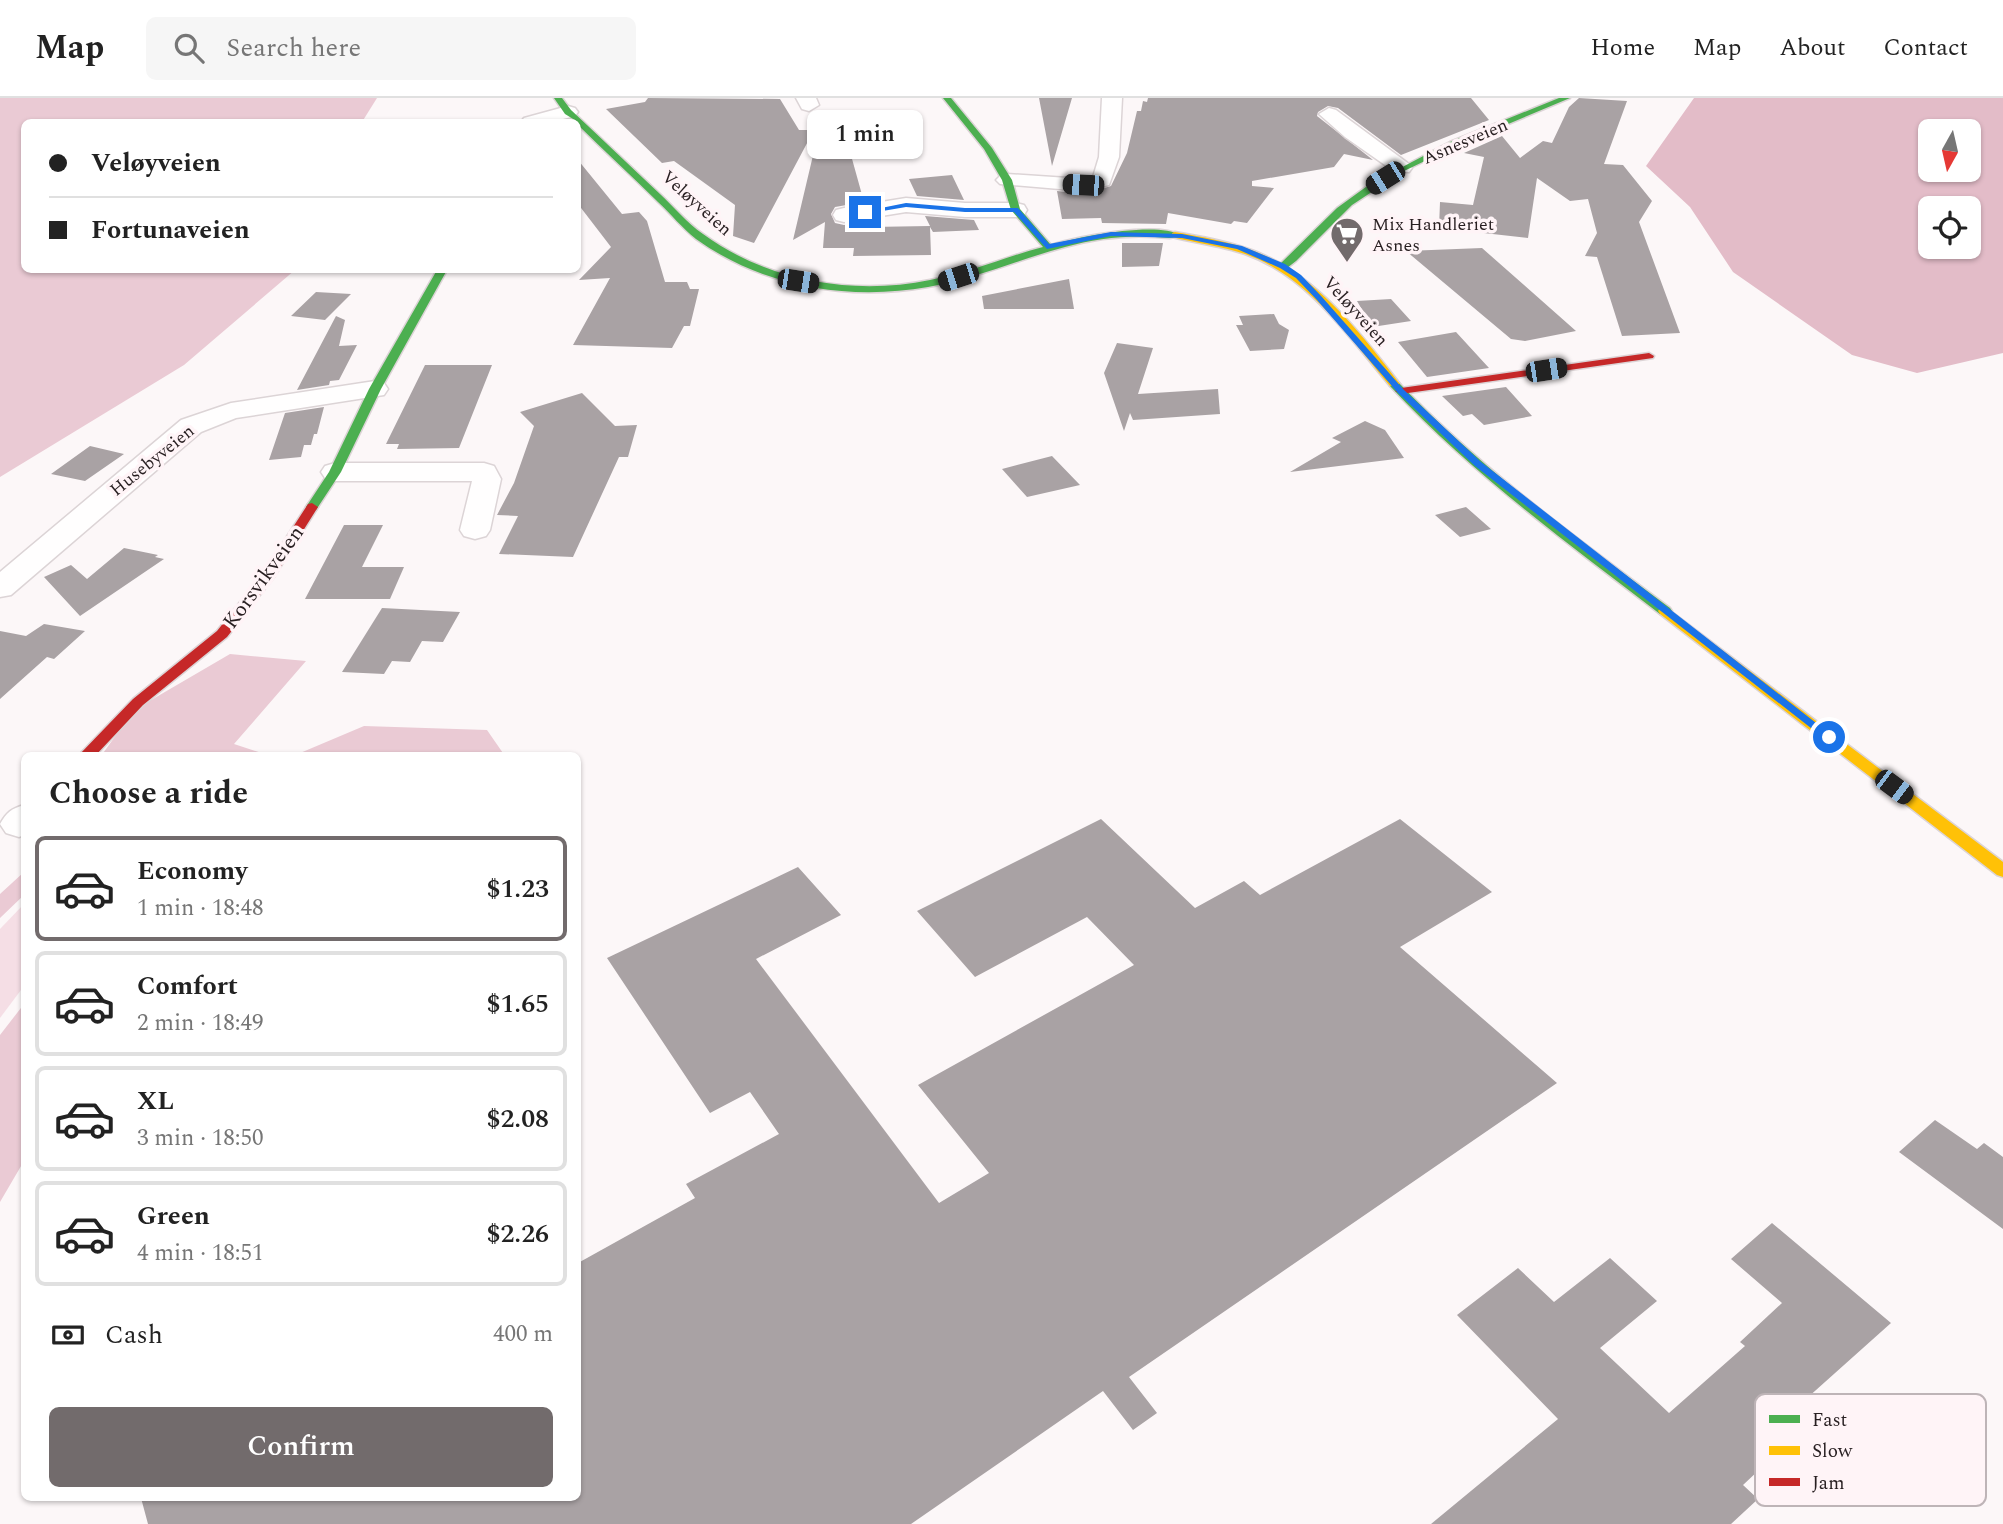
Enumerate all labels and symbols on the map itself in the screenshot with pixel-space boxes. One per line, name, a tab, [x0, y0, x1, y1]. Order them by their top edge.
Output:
callout: 1 min	[807, 110, 923, 159]
street label: Asnesveien	[1418, 111, 1512, 172]
north arrow	[1918, 119, 1981, 182]
car	[1362, 158, 1409, 198]
street label: Veløyveien	[655, 164, 738, 243]
car	[1062, 173, 1105, 197]
route end	[849, 196, 881, 228]
place label: Mix Handleriet Asnes	[1372, 211, 1494, 259]
supermarket icon: Mix Handleriet Asnes	[1328, 215, 1366, 264]
car	[935, 261, 982, 293]
car	[776, 267, 821, 295]
street label: Veløyveien	[1316, 270, 1395, 353]
car	[1524, 356, 1569, 384]
street label: Husebyveien	[104, 418, 200, 503]
street label: Korsvikveien	[215, 519, 312, 636]
route start	[1813, 721, 1845, 753]
car	[1871, 766, 1918, 808]
legend	[1755, 1394, 1986, 1506]
text: Fast	[1812, 1406, 1848, 1435]
text: Slow	[1812, 1437, 1853, 1466]
text: Jam	[1812, 1469, 1844, 1498]

